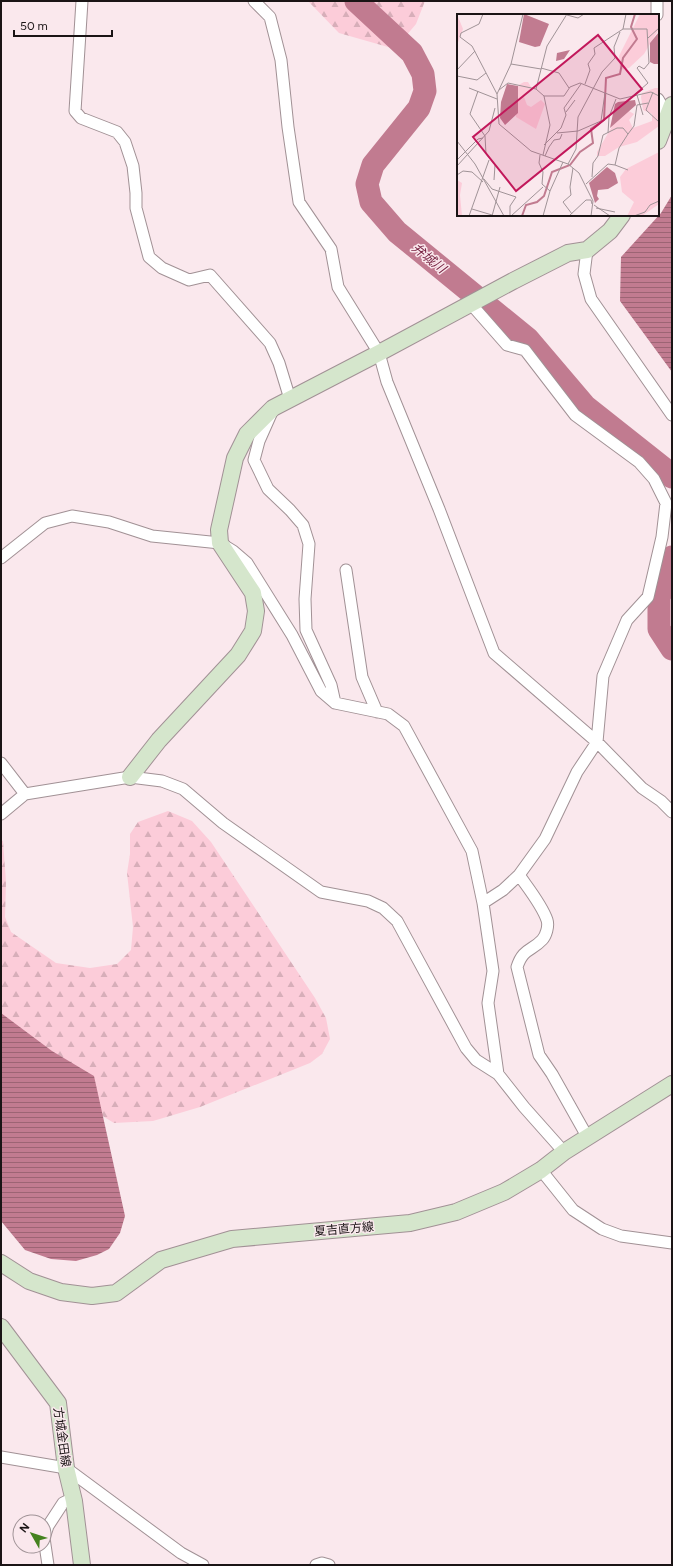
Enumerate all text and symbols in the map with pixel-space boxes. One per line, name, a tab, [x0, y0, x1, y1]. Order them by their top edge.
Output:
scale bar	[14, 12, 112, 38]
inset map	[457, 14, 659, 216]
text: 50 m	[20, 19, 48, 33]
water label: 弁城川	[409, 240, 450, 277]
street label: 夏吉直方線	[313, 1219, 375, 1239]
street label: 方城金田線	[51, 1406, 73, 1468]
north arrow	[12, 1514, 52, 1554]
text: N	[17, 1521, 32, 1535]

